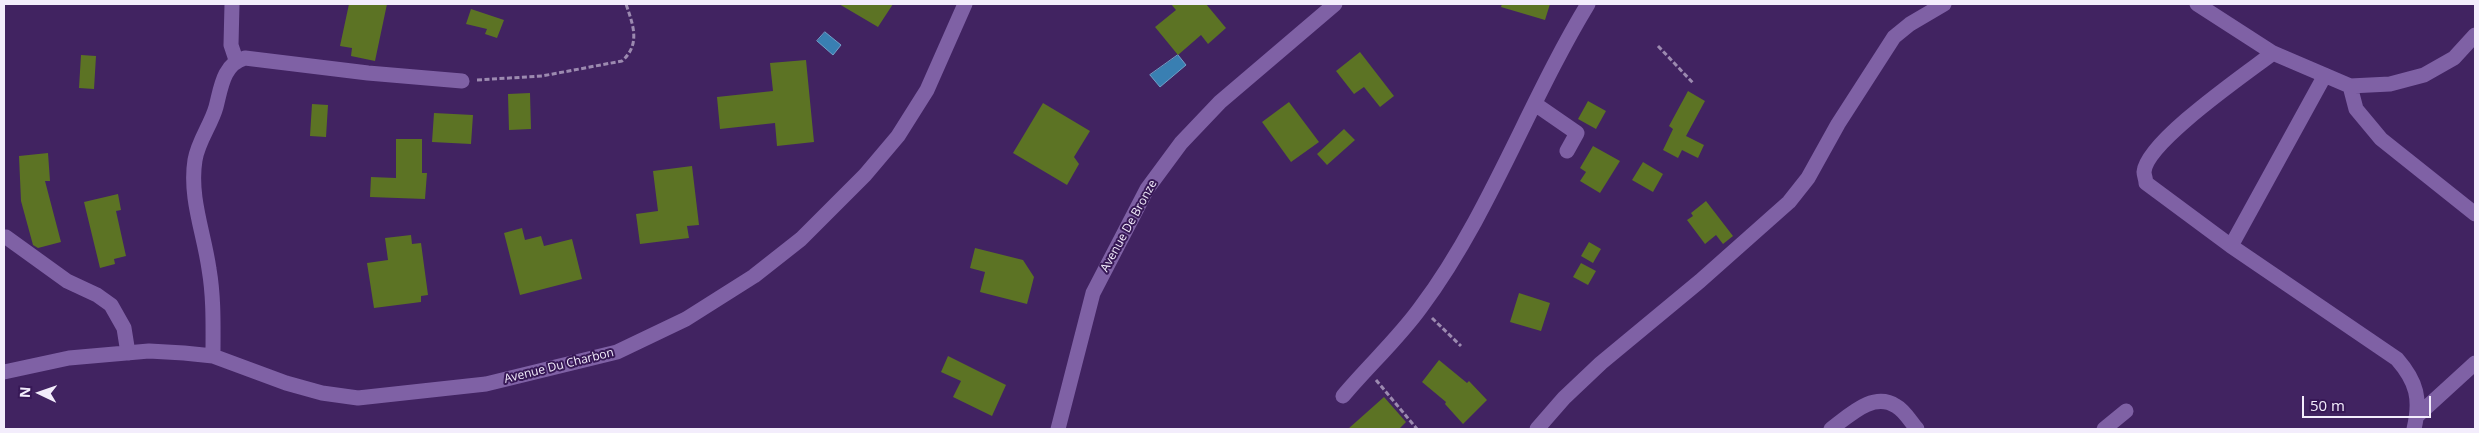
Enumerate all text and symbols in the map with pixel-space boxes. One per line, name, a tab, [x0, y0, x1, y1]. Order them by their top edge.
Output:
street label: Avenue De Bronze	[1098, 177, 1160, 275]
street label: Avenue Du Charbon	[503, 345, 615, 387]
north arrow	[15, 368, 65, 418]
text: N	[15, 386, 34, 398]
scale bar	[2304, 386, 2433, 418]
text: 50 m	[2310, 395, 2345, 415]

